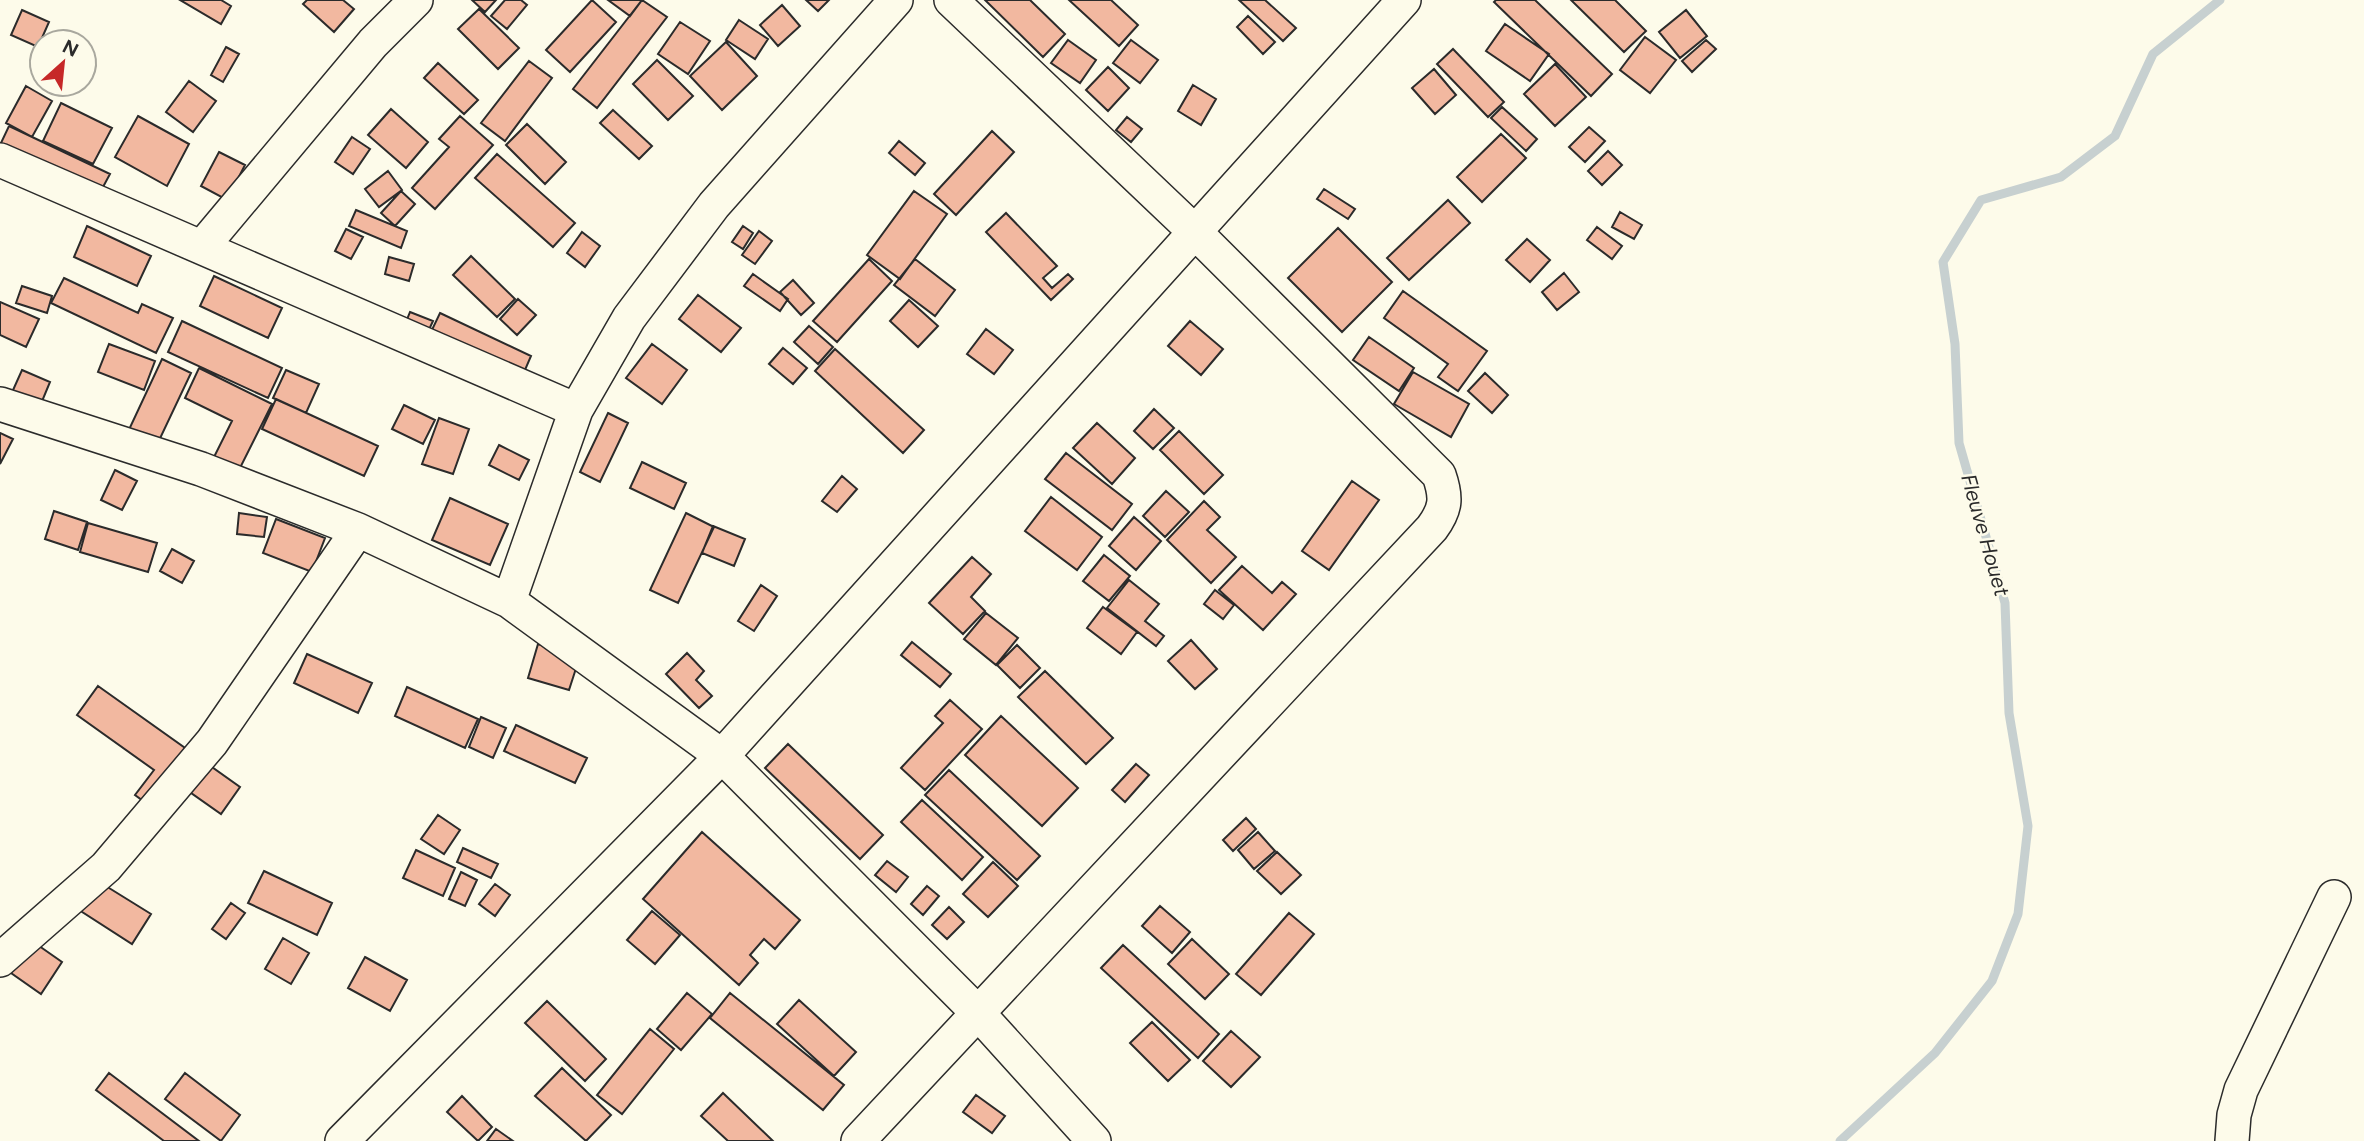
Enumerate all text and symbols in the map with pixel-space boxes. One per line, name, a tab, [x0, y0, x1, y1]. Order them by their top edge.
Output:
north arrow	[28, 28, 98, 98]
text: N	[59, 35, 82, 62]
water label: Fleuve Houet	[1956, 471, 2015, 600]

